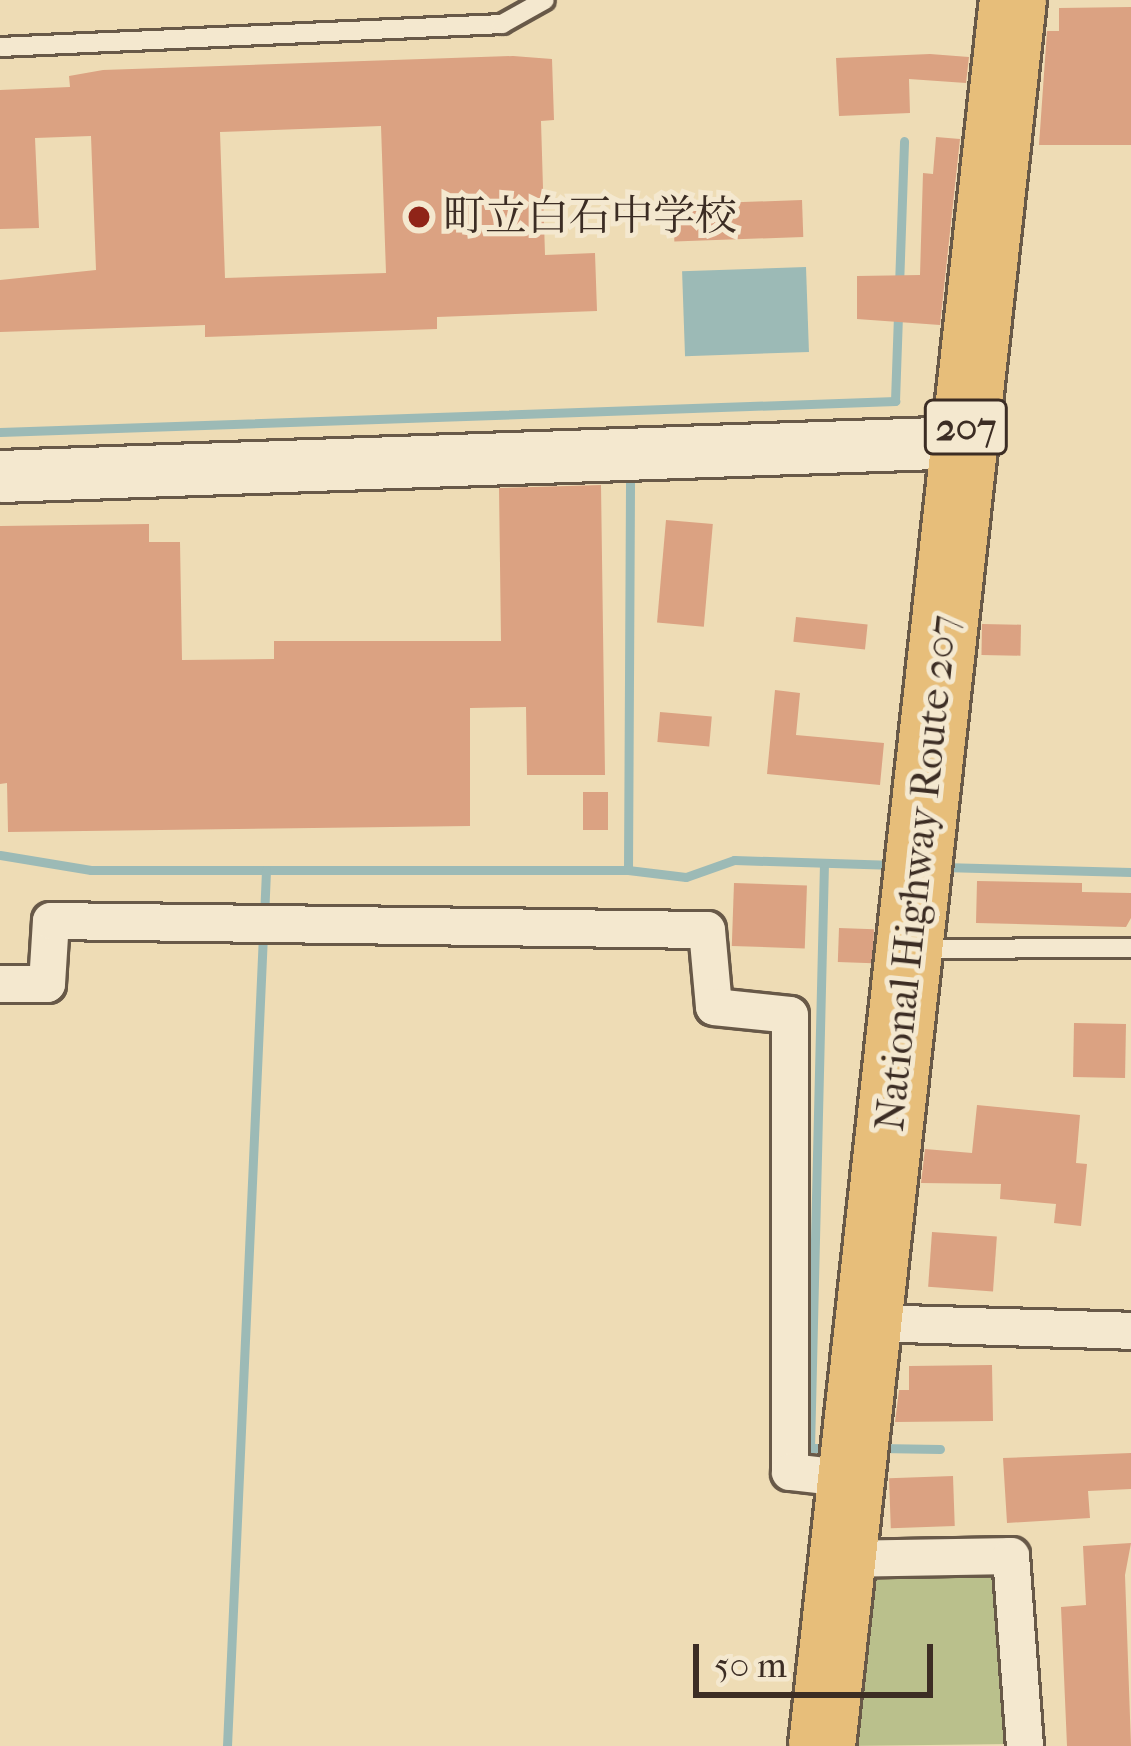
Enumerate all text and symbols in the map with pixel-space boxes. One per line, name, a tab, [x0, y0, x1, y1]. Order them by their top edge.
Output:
place label: 町立白石中学校	[443, 192, 737, 242]
marker: 町立白石中学校	[406, 204, 432, 230]
road number: 207	[921, 394, 1011, 460]
street label: National Highway Route 207	[865, 612, 969, 1134]
scale bar	[699, 1620, 939, 1694]
text: 50 m	[714, 1644, 787, 1686]

